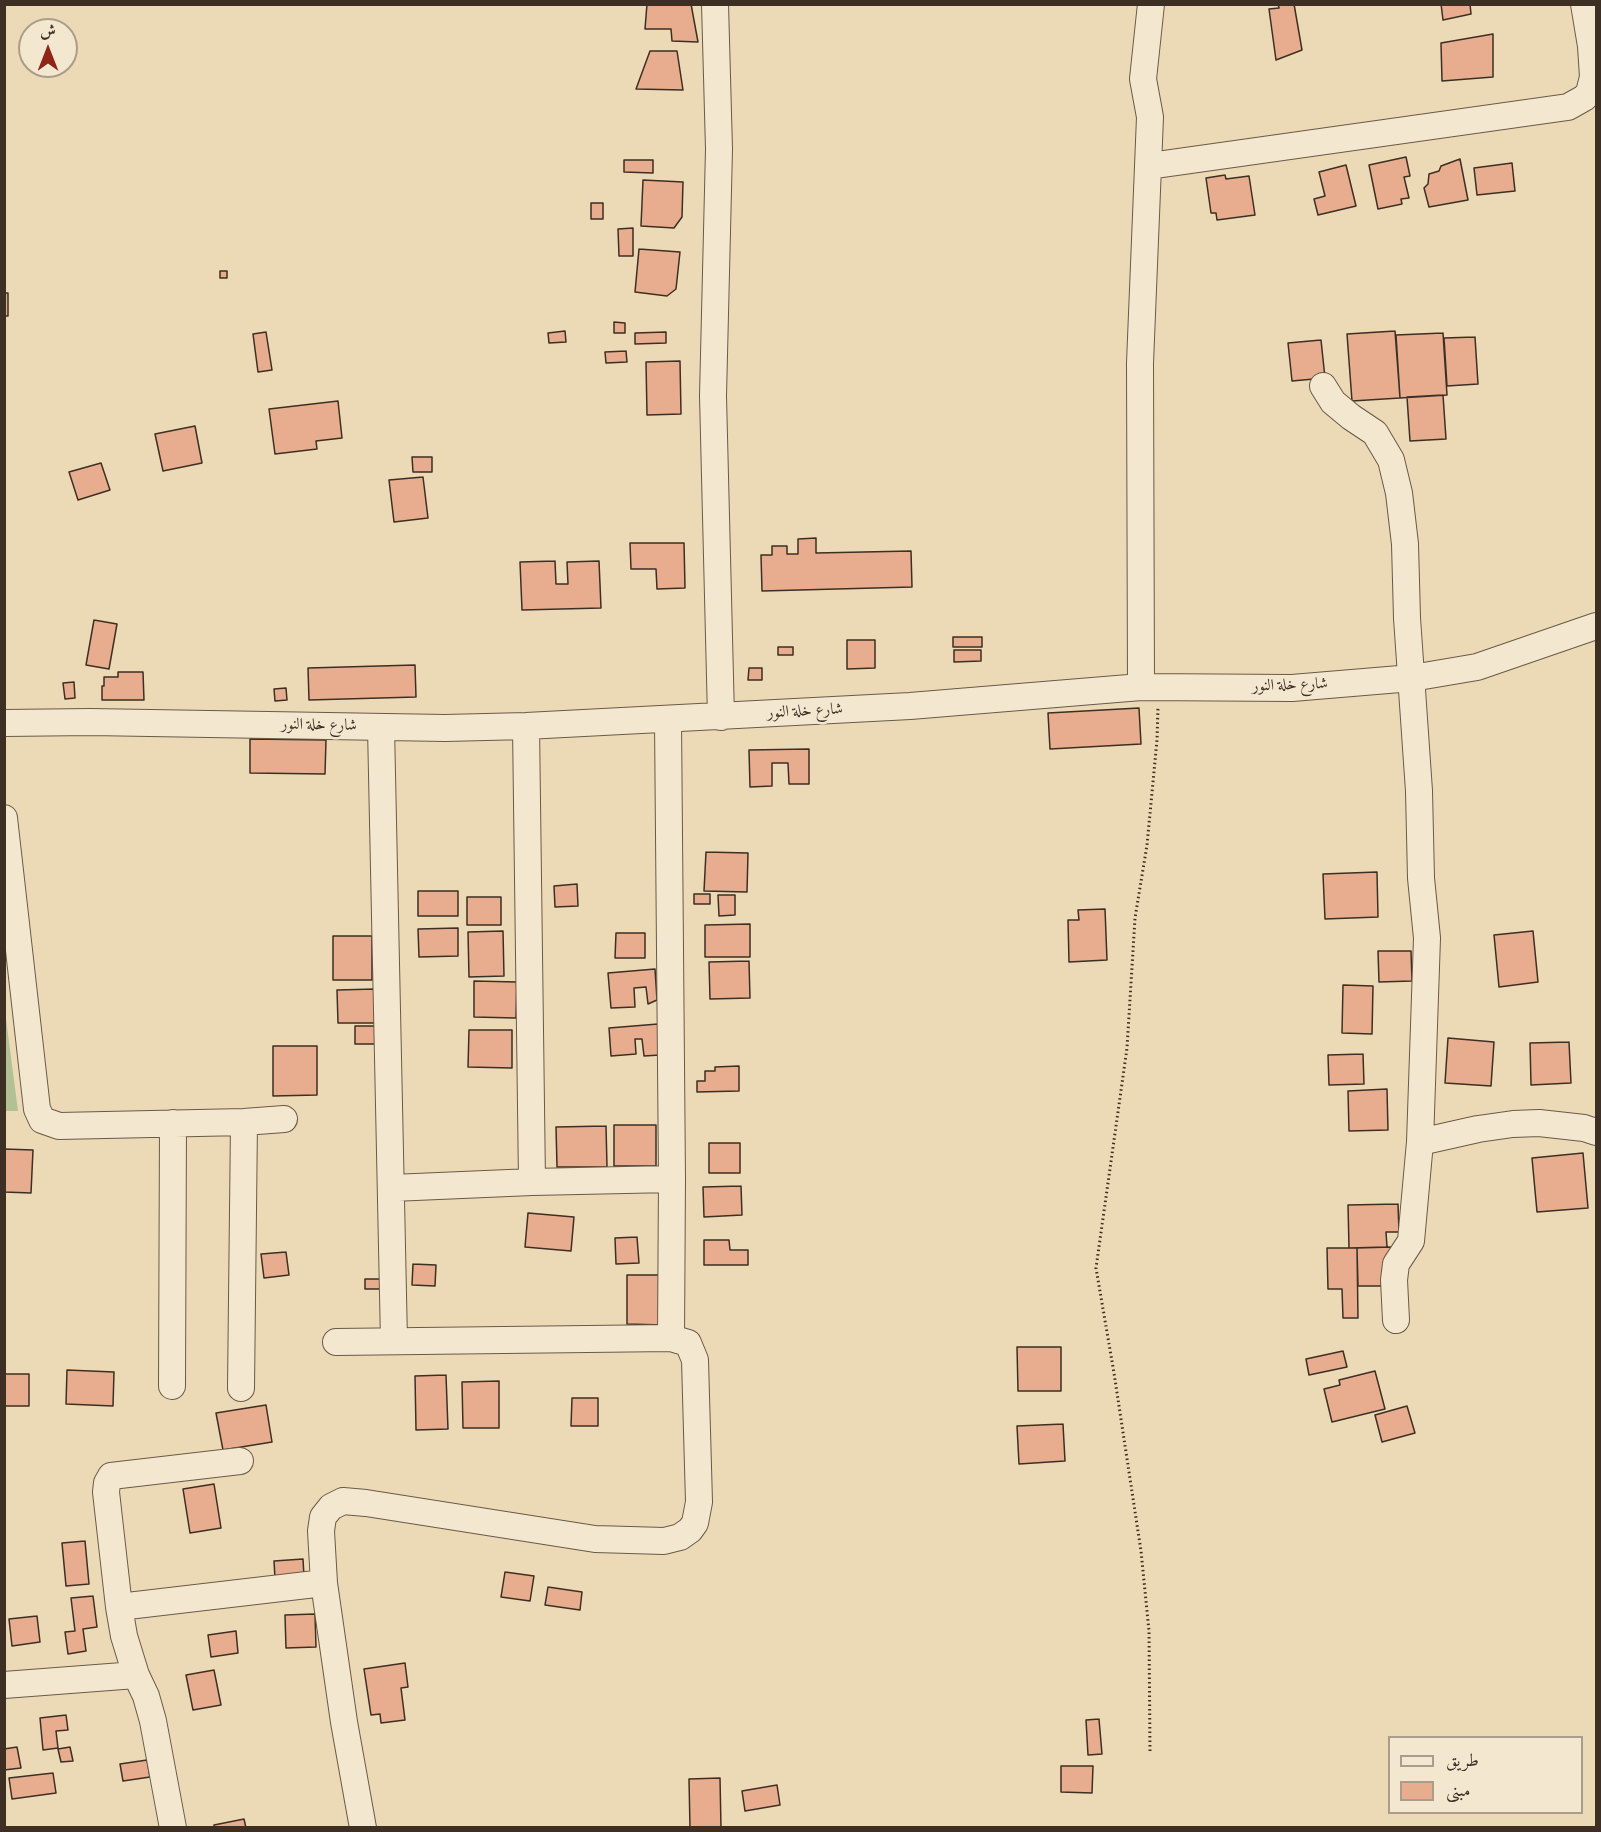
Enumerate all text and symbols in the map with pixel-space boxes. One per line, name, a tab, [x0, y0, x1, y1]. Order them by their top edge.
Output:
north arrow	[18, 18, 78, 78]
text: ش	[40, 22, 56, 42]
street label: شارع خلة النور	[1252, 675, 1328, 697]
street label: شارع خلة النور	[767, 700, 843, 724]
street label: شارع خلة النور	[281, 716, 357, 736]
legend	[1388, 1736, 1583, 1814]
text: طريق	[1446, 1750, 1479, 1773]
text: مبنى	[1446, 1780, 1471, 1803]

